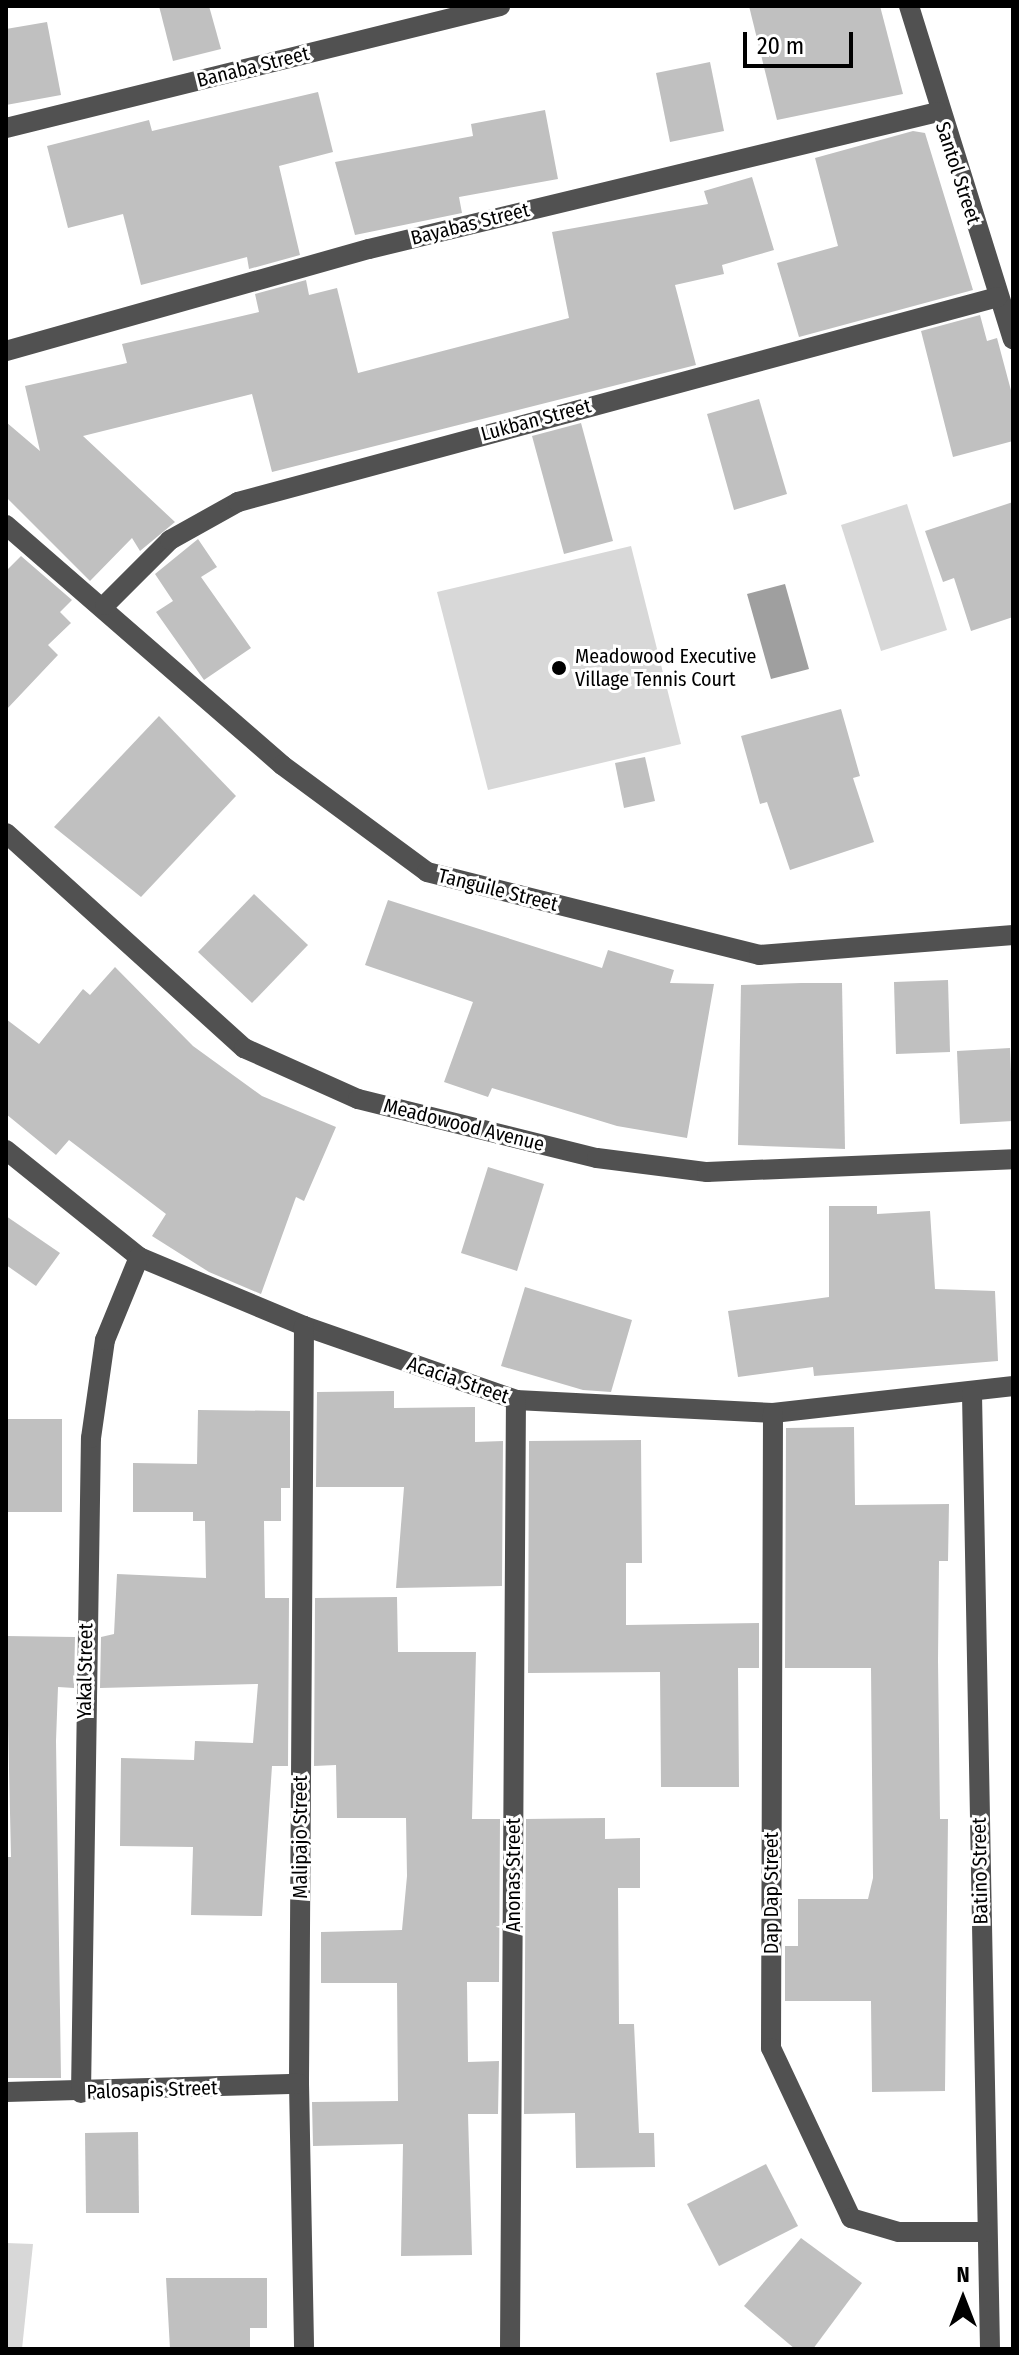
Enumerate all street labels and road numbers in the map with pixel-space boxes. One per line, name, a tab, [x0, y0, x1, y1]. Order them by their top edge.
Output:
street label: Banaba Street	[194, 41, 312, 93]
street label: Santol Street	[930, 119, 986, 227]
street label: Bayabas Street	[408, 198, 532, 250]
street label: Lukban Street	[478, 394, 594, 446]
street label: Tanguile Street	[436, 864, 560, 916]
street label: Meadowood Avenue	[381, 1093, 547, 1157]
street label: Acacia Street	[404, 1351, 512, 1409]
street label: Yakal Street	[72, 1623, 98, 1719]
street label: Malipajo Street	[288, 1775, 312, 1899]
street label: Batino Street	[967, 1817, 993, 1925]
street label: Anonas Street	[501, 1818, 525, 1932]
street label: Dap Dap Street	[759, 1832, 783, 1954]
street label: Palosapis Street	[86, 2076, 218, 2104]

